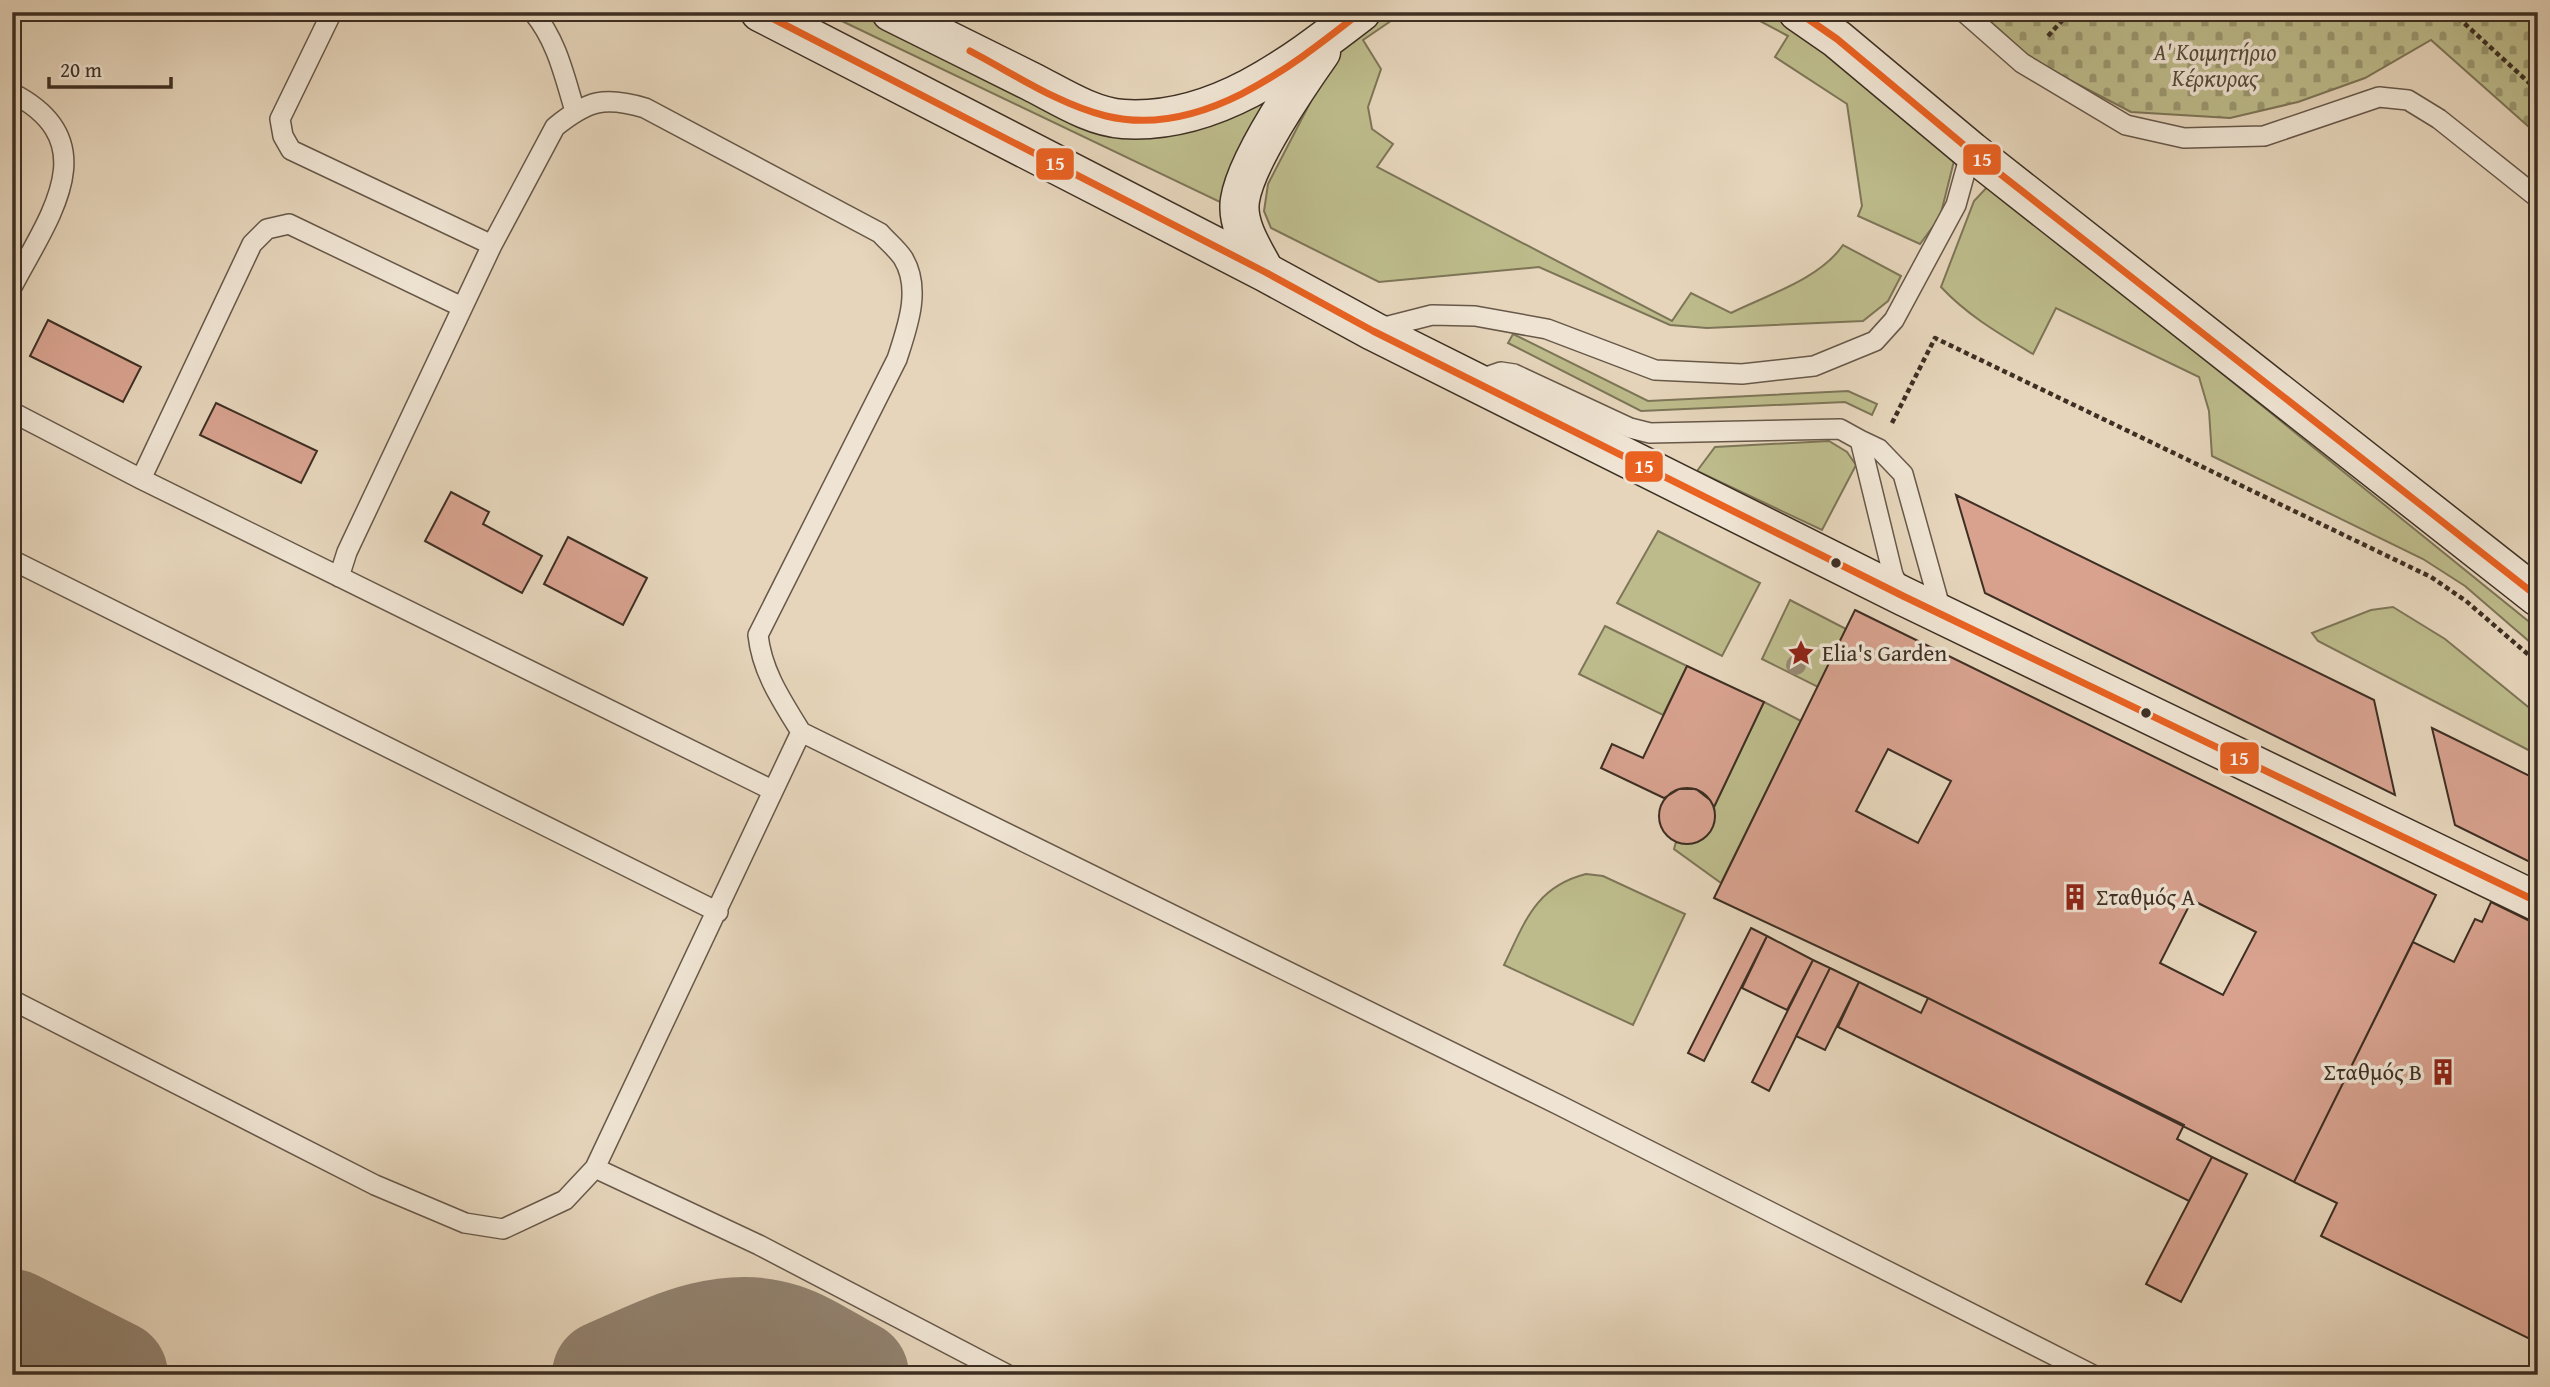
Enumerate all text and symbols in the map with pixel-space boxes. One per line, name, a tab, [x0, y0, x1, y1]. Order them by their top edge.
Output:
park label: Α' Κοιμητήριο Κέρκυρας	[2153, 35, 2276, 94]
scale bar	[49, 46, 172, 90]
text: 20 m	[60, 54, 102, 85]
line badge: 15	[1962, 143, 2002, 176]
text: 15	[1972, 145, 1992, 173]
line badge: 15	[1035, 147, 1075, 181]
text: 15	[1045, 149, 1065, 177]
line badge: 15	[1624, 450, 1664, 483]
text: 15	[1634, 452, 1654, 480]
unlabelled marker	[1829, 556, 1843, 570]
place label: Elia's Garden	[1822, 636, 1947, 669]
place icon: Elia's Garden	[1786, 638, 1816, 668]
unlabelled marker	[2139, 706, 2153, 720]
line badge: 15	[2219, 741, 2260, 775]
text: 15	[2229, 744, 2249, 772]
place label: Σταθμός Α	[2096, 880, 2195, 913]
building icon: Σταθμός Α	[2060, 882, 2090, 912]
place label: Σταθμός B	[2324, 1055, 2422, 1088]
building icon: Σταθμός B	[2428, 1057, 2458, 1087]

